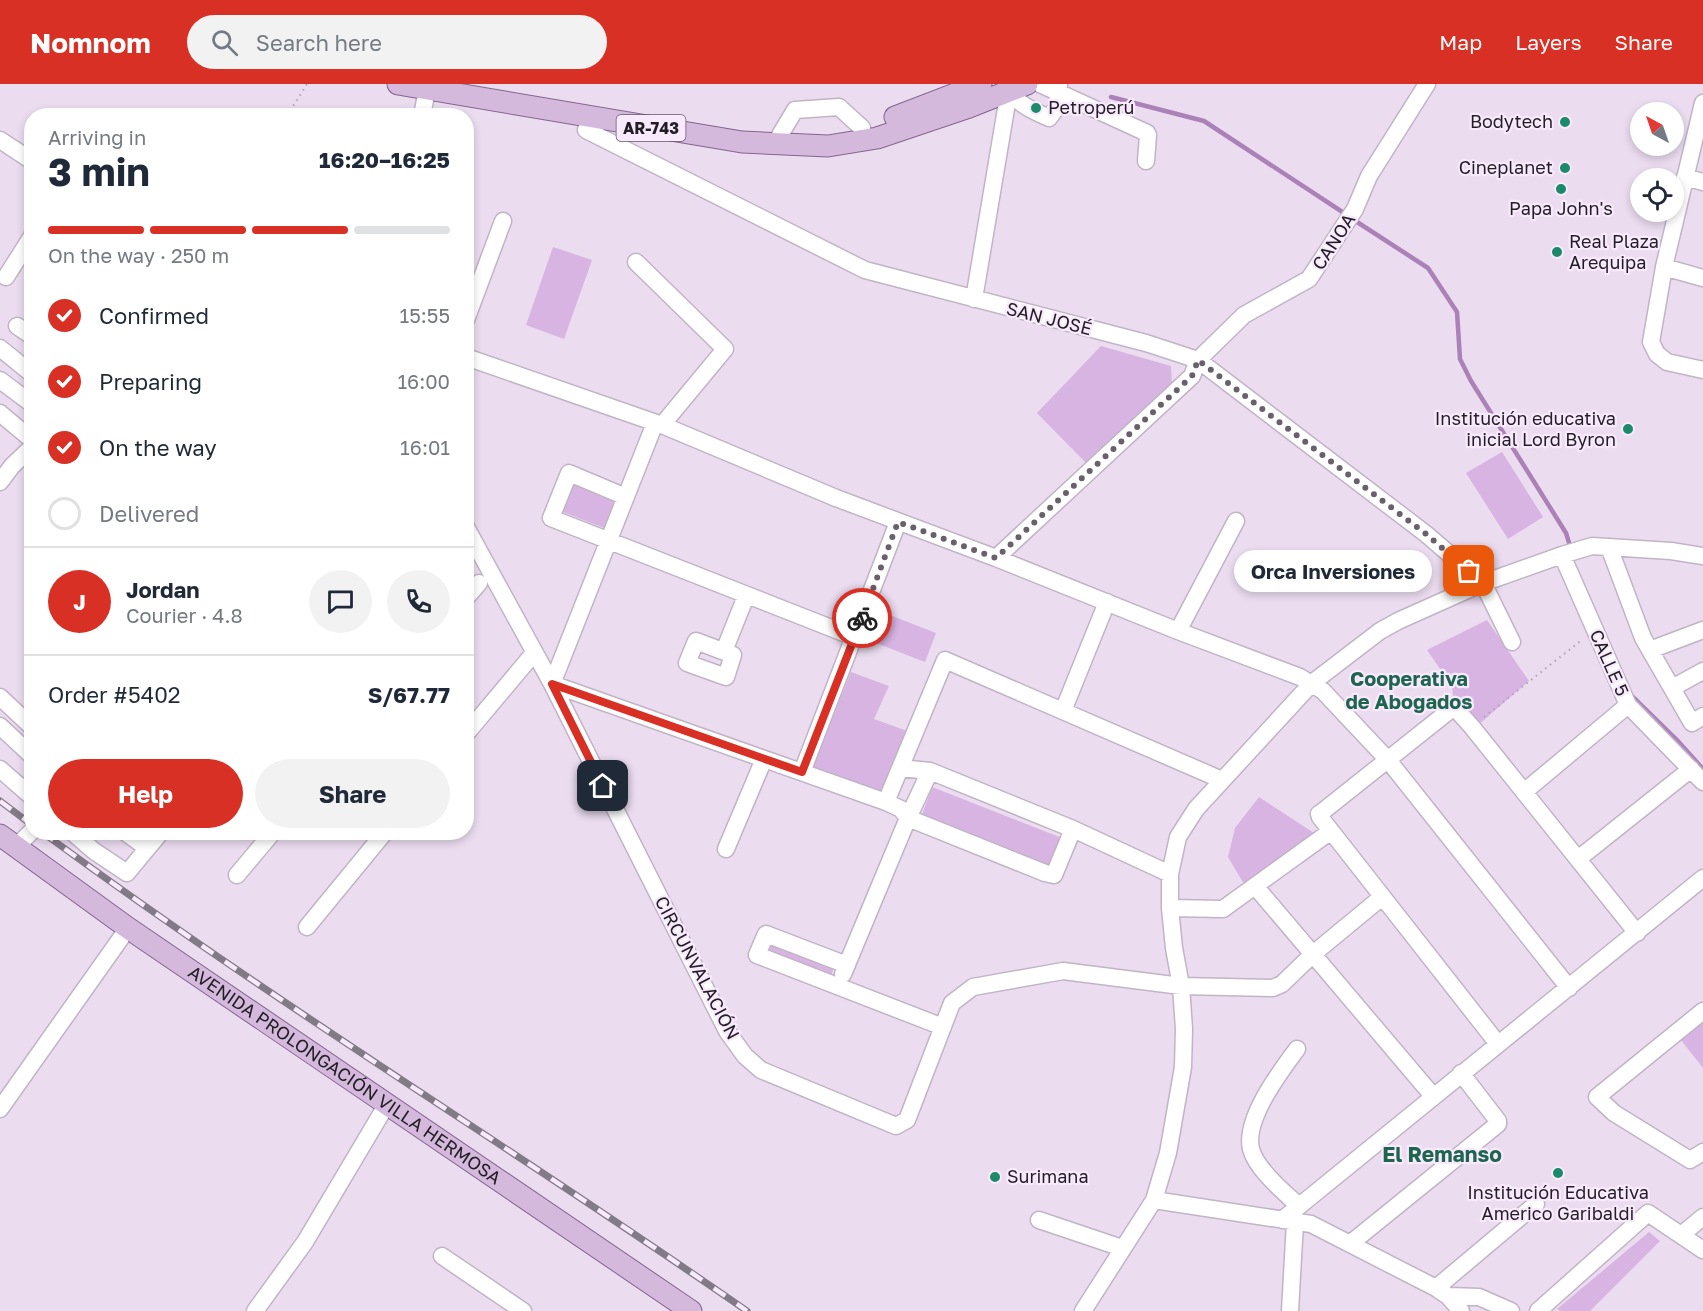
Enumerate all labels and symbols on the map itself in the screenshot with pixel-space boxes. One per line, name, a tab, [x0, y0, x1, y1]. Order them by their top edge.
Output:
place label: Petroperú	[1048, 96, 1134, 118]
marker: Petroperú	[1029, 101, 1043, 115]
north arrow	[1630, 102, 1684, 156]
place label: Bodytech	[1470, 110, 1553, 132]
road number: AR-743	[616, 115, 686, 141]
marker: Bodytech	[1558, 115, 1572, 129]
place label: Cineplanet	[1459, 156, 1553, 178]
marker: Cineplanet	[1558, 161, 1572, 175]
marker: Papa John's	[1554, 182, 1568, 196]
place label: Papa John's	[1509, 197, 1613, 219]
street label: CANOA	[1307, 209, 1359, 274]
place label: Real Plaza Arequipa	[1569, 230, 1659, 273]
marker: Real Plaza Arequipa	[1550, 245, 1564, 259]
street label: SAN JOSÉ	[1004, 297, 1094, 339]
place label: Institución educativa inicial Lord Byron	[1435, 407, 1616, 450]
marker: Institución educativa inicial Lord Byron	[1621, 422, 1635, 436]
pin	[1443, 545, 1494, 596]
callout: Orca Inversiones	[1235, 550, 1433, 592]
courier	[832, 588, 892, 648]
street label: CALLE 5	[1586, 626, 1634, 699]
district label: Cooperativa de Abogados	[1346, 666, 1473, 713]
pin	[577, 760, 628, 811]
street label: CIRCUNVALACIÓN	[651, 892, 745, 1043]
street label: AVENIDA PROLONGACIÓN VILLA HERMOSA	[184, 960, 506, 1189]
district label: El Remanso	[1382, 1141, 1502, 1167]
place label: Surimana	[1007, 1165, 1089, 1187]
marker: Institución Educativa Americo Garibaldi	[1551, 1166, 1565, 1180]
marker: Surimana	[988, 1170, 1002, 1184]
place label: Institución Educativa Americo Garibaldi	[1467, 1181, 1649, 1224]

